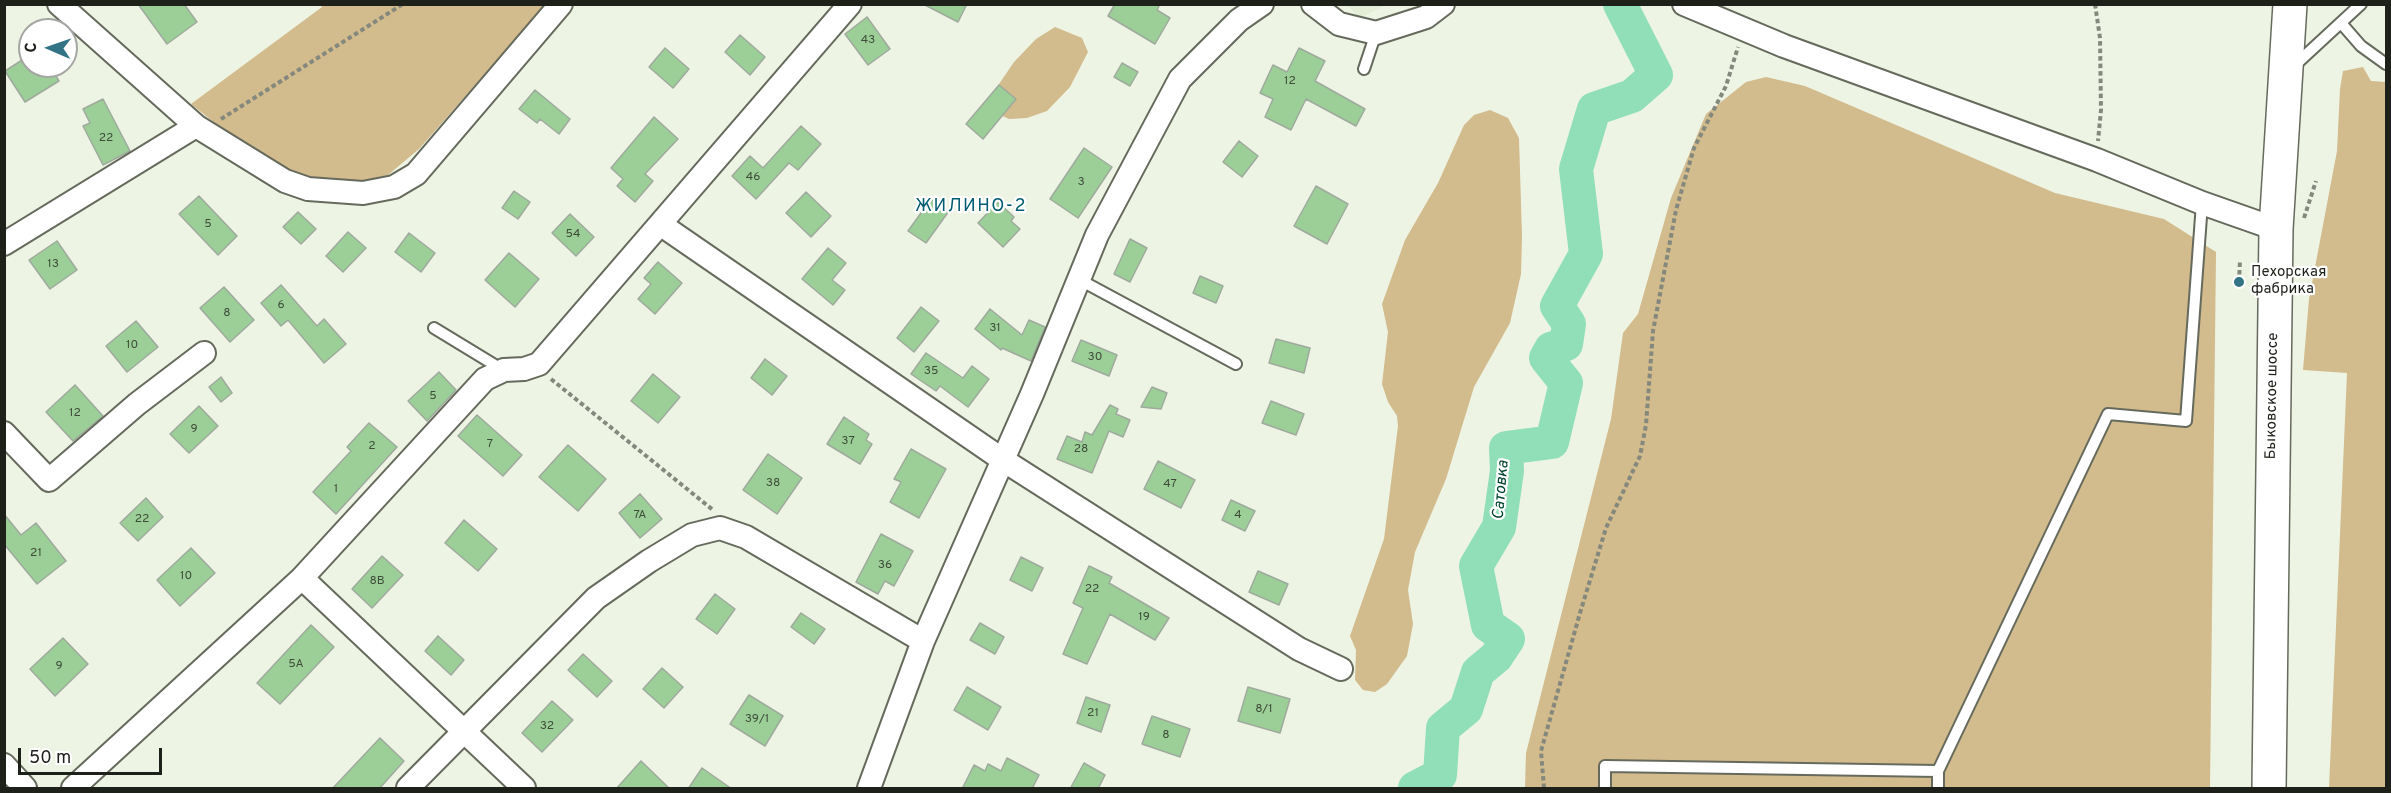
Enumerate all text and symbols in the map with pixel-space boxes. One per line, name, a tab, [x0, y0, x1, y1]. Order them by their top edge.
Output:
north arrow	[18, 18, 78, 78]
house number: 43	[861, 34, 875, 48]
text: С	[22, 42, 42, 53]
house number: 12	[1284, 75, 1296, 89]
house number: 22	[99, 132, 113, 146]
house number: 46	[746, 171, 760, 185]
house number: 3	[1077, 176, 1085, 190]
district label: ЖИЛИНО-2	[915, 196, 1027, 218]
house number: 5	[204, 218, 212, 232]
house number: 54	[565, 228, 581, 242]
house number: 13	[47, 258, 59, 272]
place label: Пехорская фабрика	[2251, 264, 2326, 299]
marker: Пехорская фабрика	[2232, 275, 2246, 289]
house number: 6	[277, 299, 285, 313]
house number: 8	[223, 307, 231, 321]
house number: 31	[989, 322, 1001, 336]
street label: Быковское шоссе	[2263, 332, 2283, 460]
house number: 10	[126, 339, 138, 353]
house number: 30	[1088, 351, 1102, 365]
house number: 35	[924, 365, 938, 379]
house number: 5	[429, 390, 437, 404]
house number: 12	[69, 407, 81, 421]
house number: 9	[190, 423, 198, 437]
house number: 37	[841, 435, 855, 449]
house number: 7	[487, 438, 493, 452]
house number: 2	[368, 440, 376, 454]
house number: 28	[1074, 443, 1088, 457]
water label: Сатовка	[1490, 460, 1514, 520]
house number: 38	[766, 477, 780, 491]
house number: 47	[1163, 478, 1177, 492]
house number: 1	[334, 483, 338, 497]
house number: 7А	[633, 509, 647, 523]
house number: 4	[1234, 509, 1242, 523]
house number: 22	[135, 513, 149, 527]
house number: 21	[30, 547, 42, 561]
house number: 36	[878, 559, 892, 573]
house number: 10	[180, 570, 192, 584]
house number: 8В	[369, 575, 385, 589]
house number: 22	[1085, 583, 1099, 597]
house number: 19	[1138, 611, 1150, 625]
house number: 5А	[288, 658, 304, 672]
house number: 9	[55, 660, 63, 674]
house number: 8/1	[1255, 703, 1273, 717]
house number: 21	[1087, 707, 1099, 721]
house number: 39/1	[745, 713, 769, 727]
house number: 32	[540, 720, 554, 734]
house number: 8	[1162, 729, 1170, 743]
scale bar	[21, 736, 165, 774]
text: 50 m	[29, 747, 71, 770]

